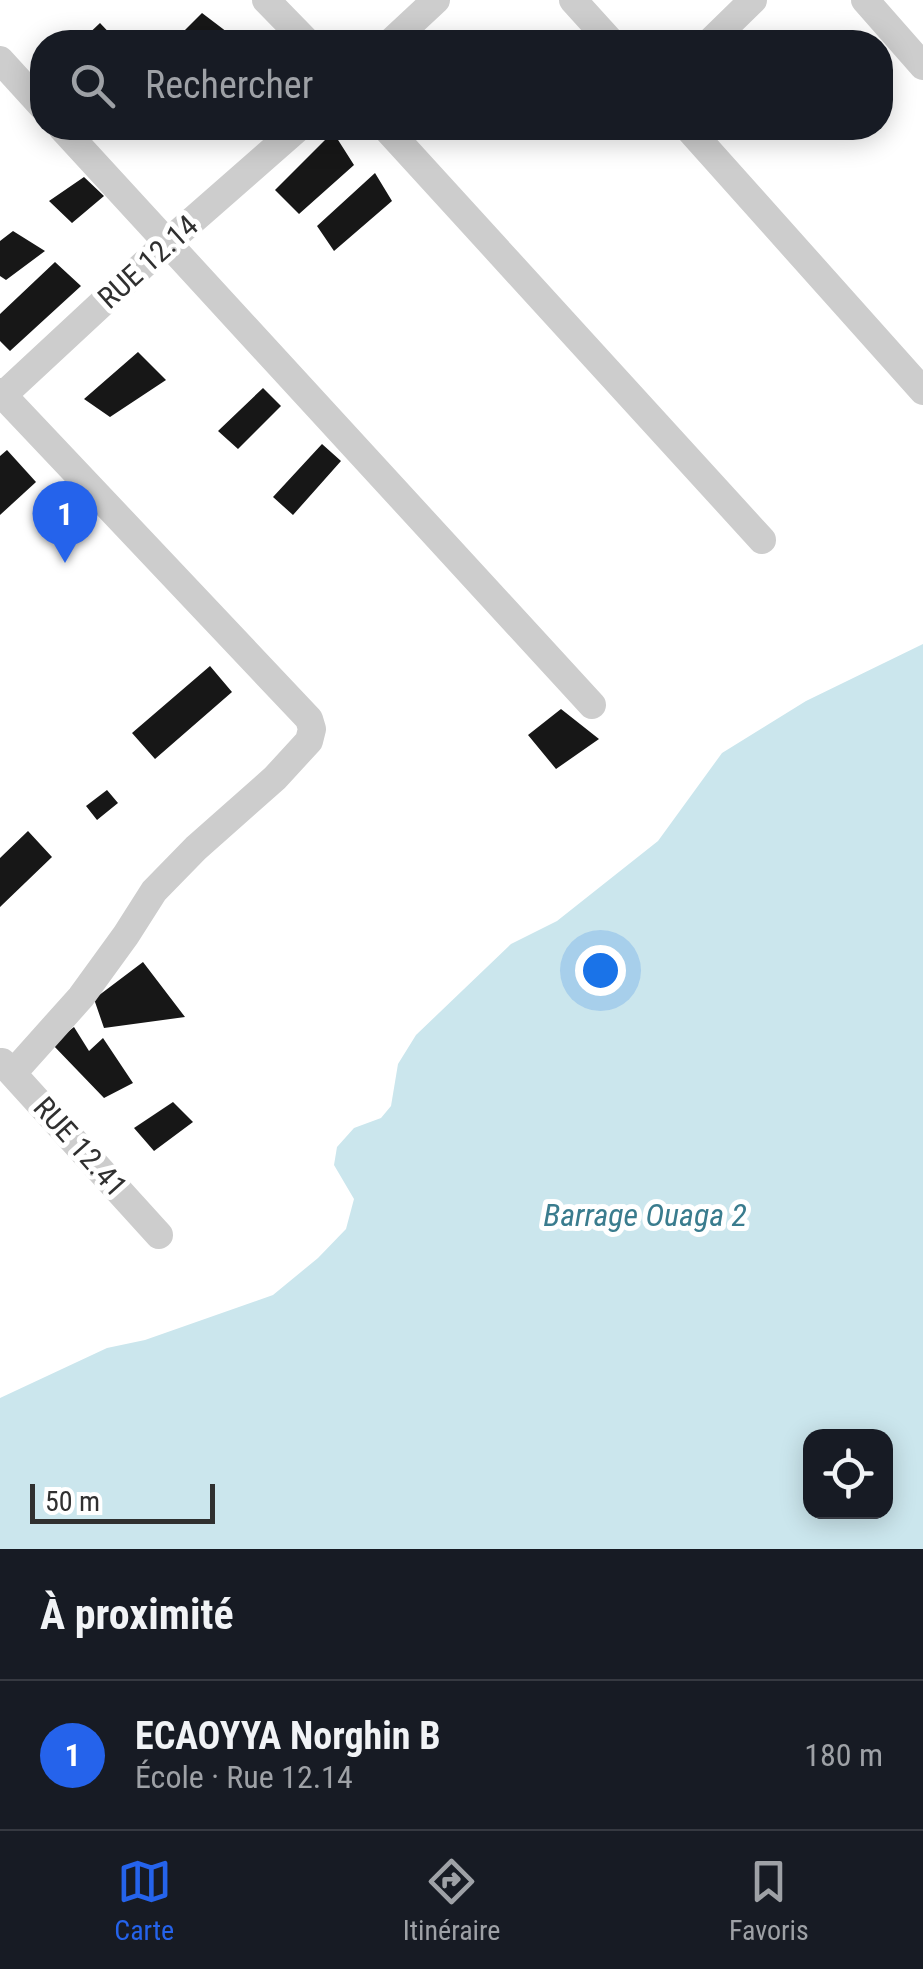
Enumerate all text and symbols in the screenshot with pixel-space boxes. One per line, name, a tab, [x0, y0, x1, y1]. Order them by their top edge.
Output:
search box	[30, 30, 893, 140]
icon: search	[65, 58, 120, 113]
text: Rechercher	[145, 63, 313, 107]
street label: RUE 12.14	[91, 208, 205, 315]
pin: 1	[32, 480, 98, 563]
your location	[575, 945, 626, 996]
street label: RUE 12.41	[27, 1090, 134, 1204]
water label: Barrage Ouaga 2	[543, 1196, 747, 1234]
map controls	[803, 1429, 893, 1519]
button: locate	[803, 1429, 893, 1519]
scale bar	[30, 1479, 215, 1524]
text: 50 m	[45, 1485, 100, 1518]
text: À proximité	[40, 1590, 233, 1639]
text: ECAOYYA Norghin B	[135, 1714, 441, 1758]
text: 1	[64, 1736, 81, 1774]
text: 180 m	[804, 1736, 883, 1774]
text: École · Rue 12.14	[135, 1758, 353, 1796]
tab: Carte	[114, 1854, 174, 1947]
tab: Itinéraire	[403, 1854, 500, 1947]
tab: Favoris	[729, 1854, 809, 1947]

